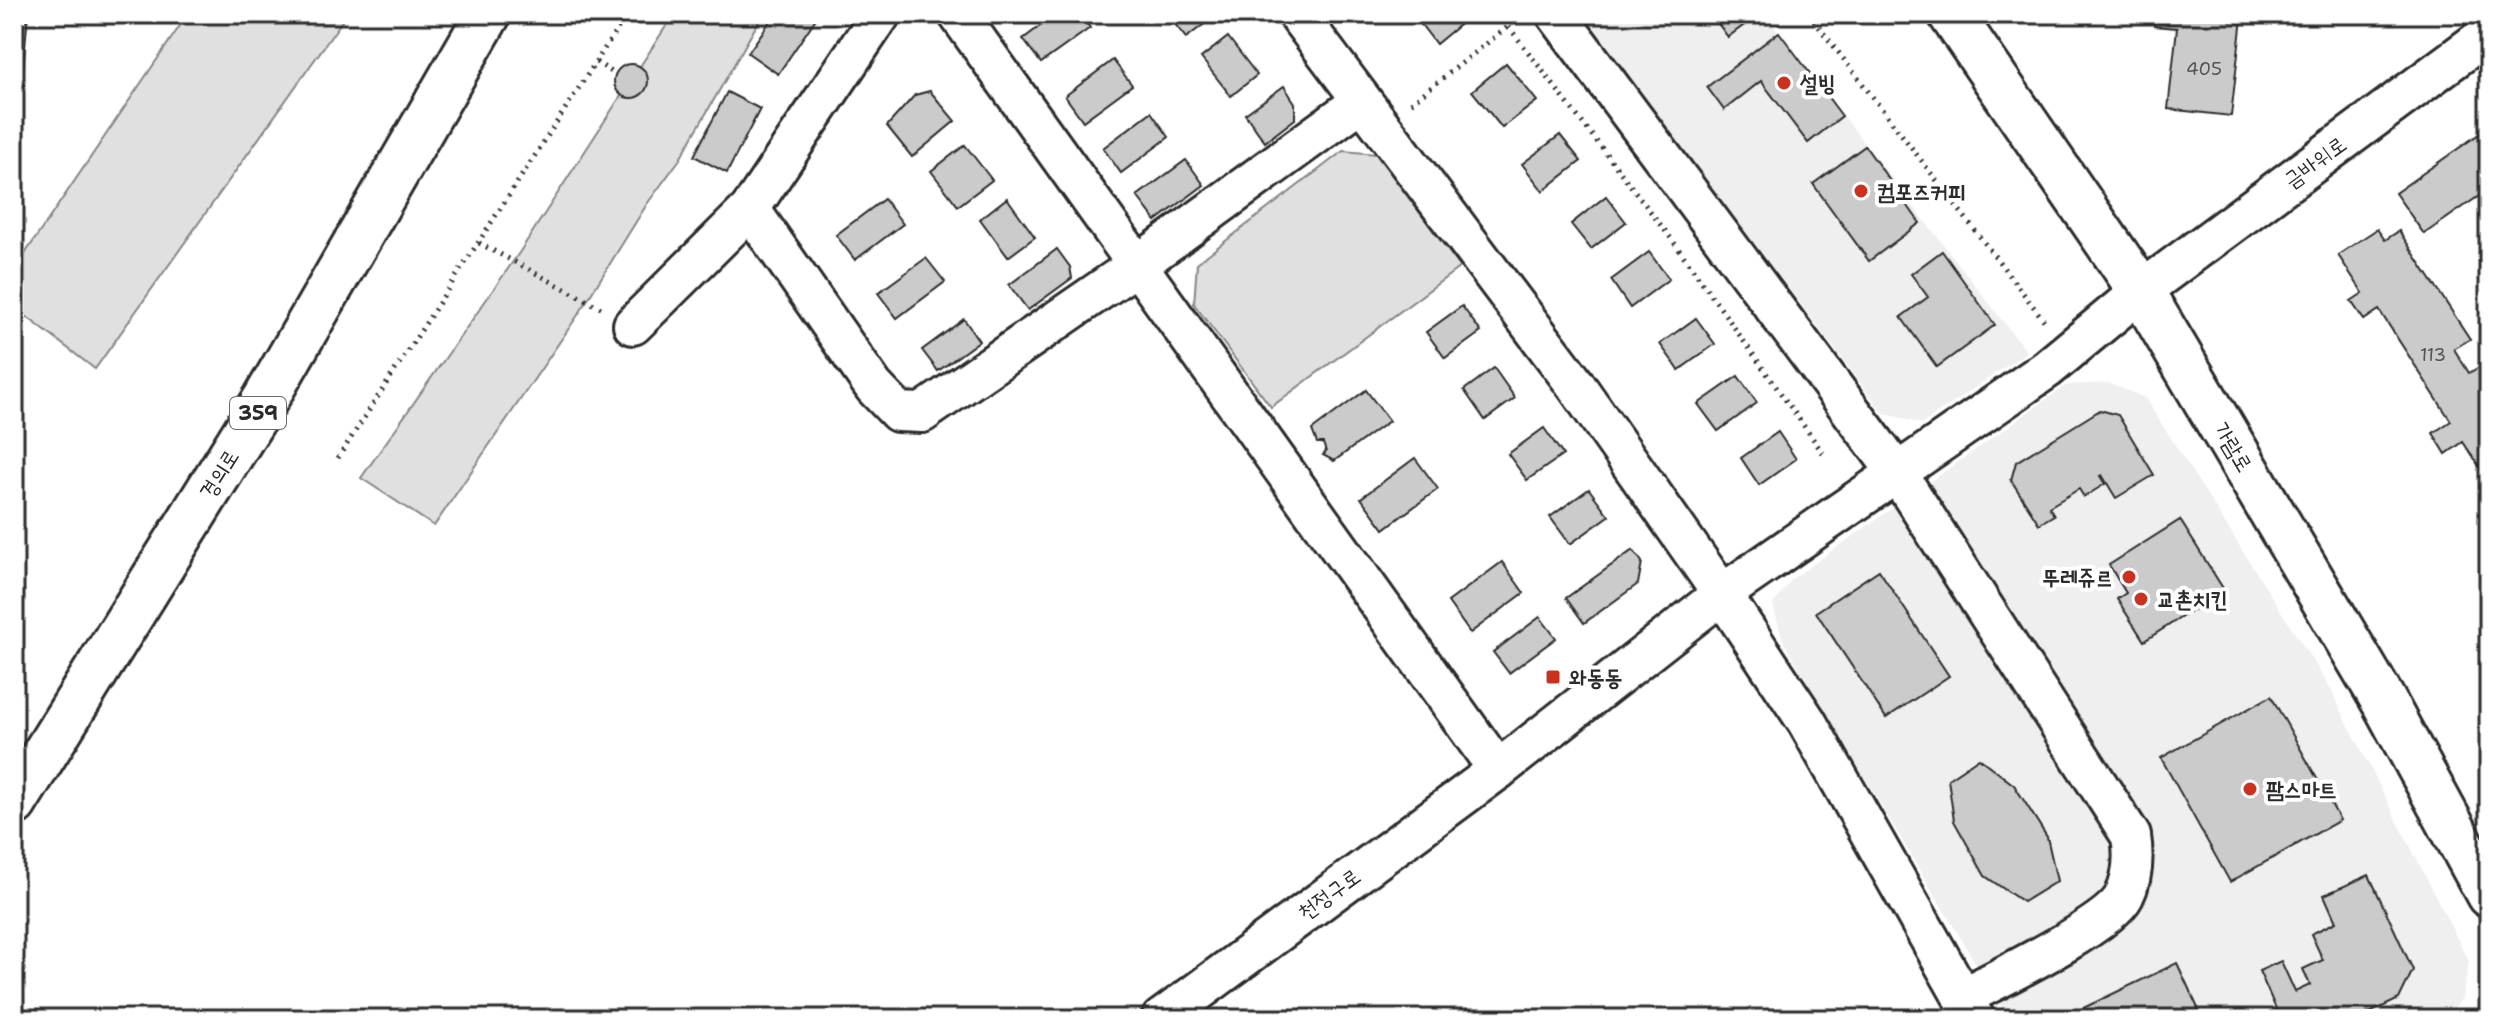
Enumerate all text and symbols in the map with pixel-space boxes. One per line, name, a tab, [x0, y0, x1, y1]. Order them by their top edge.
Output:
house number: 405	[2186, 57, 2222, 81]
place label: 설빙	[1799, 69, 1835, 98]
marker: 설빙	[1775, 74, 1793, 92]
street label: 금바위로	[2278, 129, 2352, 195]
place label: 컴포즈커피	[1877, 177, 1966, 206]
marker: 컴포즈커피	[1852, 182, 1870, 200]
house number: 113	[2420, 343, 2446, 367]
road number: 359	[230, 397, 286, 429]
street label: 가람로	[2207, 417, 2259, 477]
street label: 경의로	[193, 444, 245, 504]
place label: 뚜레쥬르	[2042, 563, 2113, 592]
marker: 뚜레쥬르	[2120, 568, 2138, 586]
place label: 교촌치킨	[2157, 585, 2228, 614]
marker: 교촌치킨	[2132, 590, 2150, 608]
place label: 와동동	[1569, 663, 1622, 692]
marker: 와동동	[1544, 668, 1562, 686]
place label: 팜스마트	[2266, 775, 2337, 804]
marker: 팜스마트	[2241, 780, 2259, 798]
street label: 천정구로	[1292, 861, 1366, 927]

